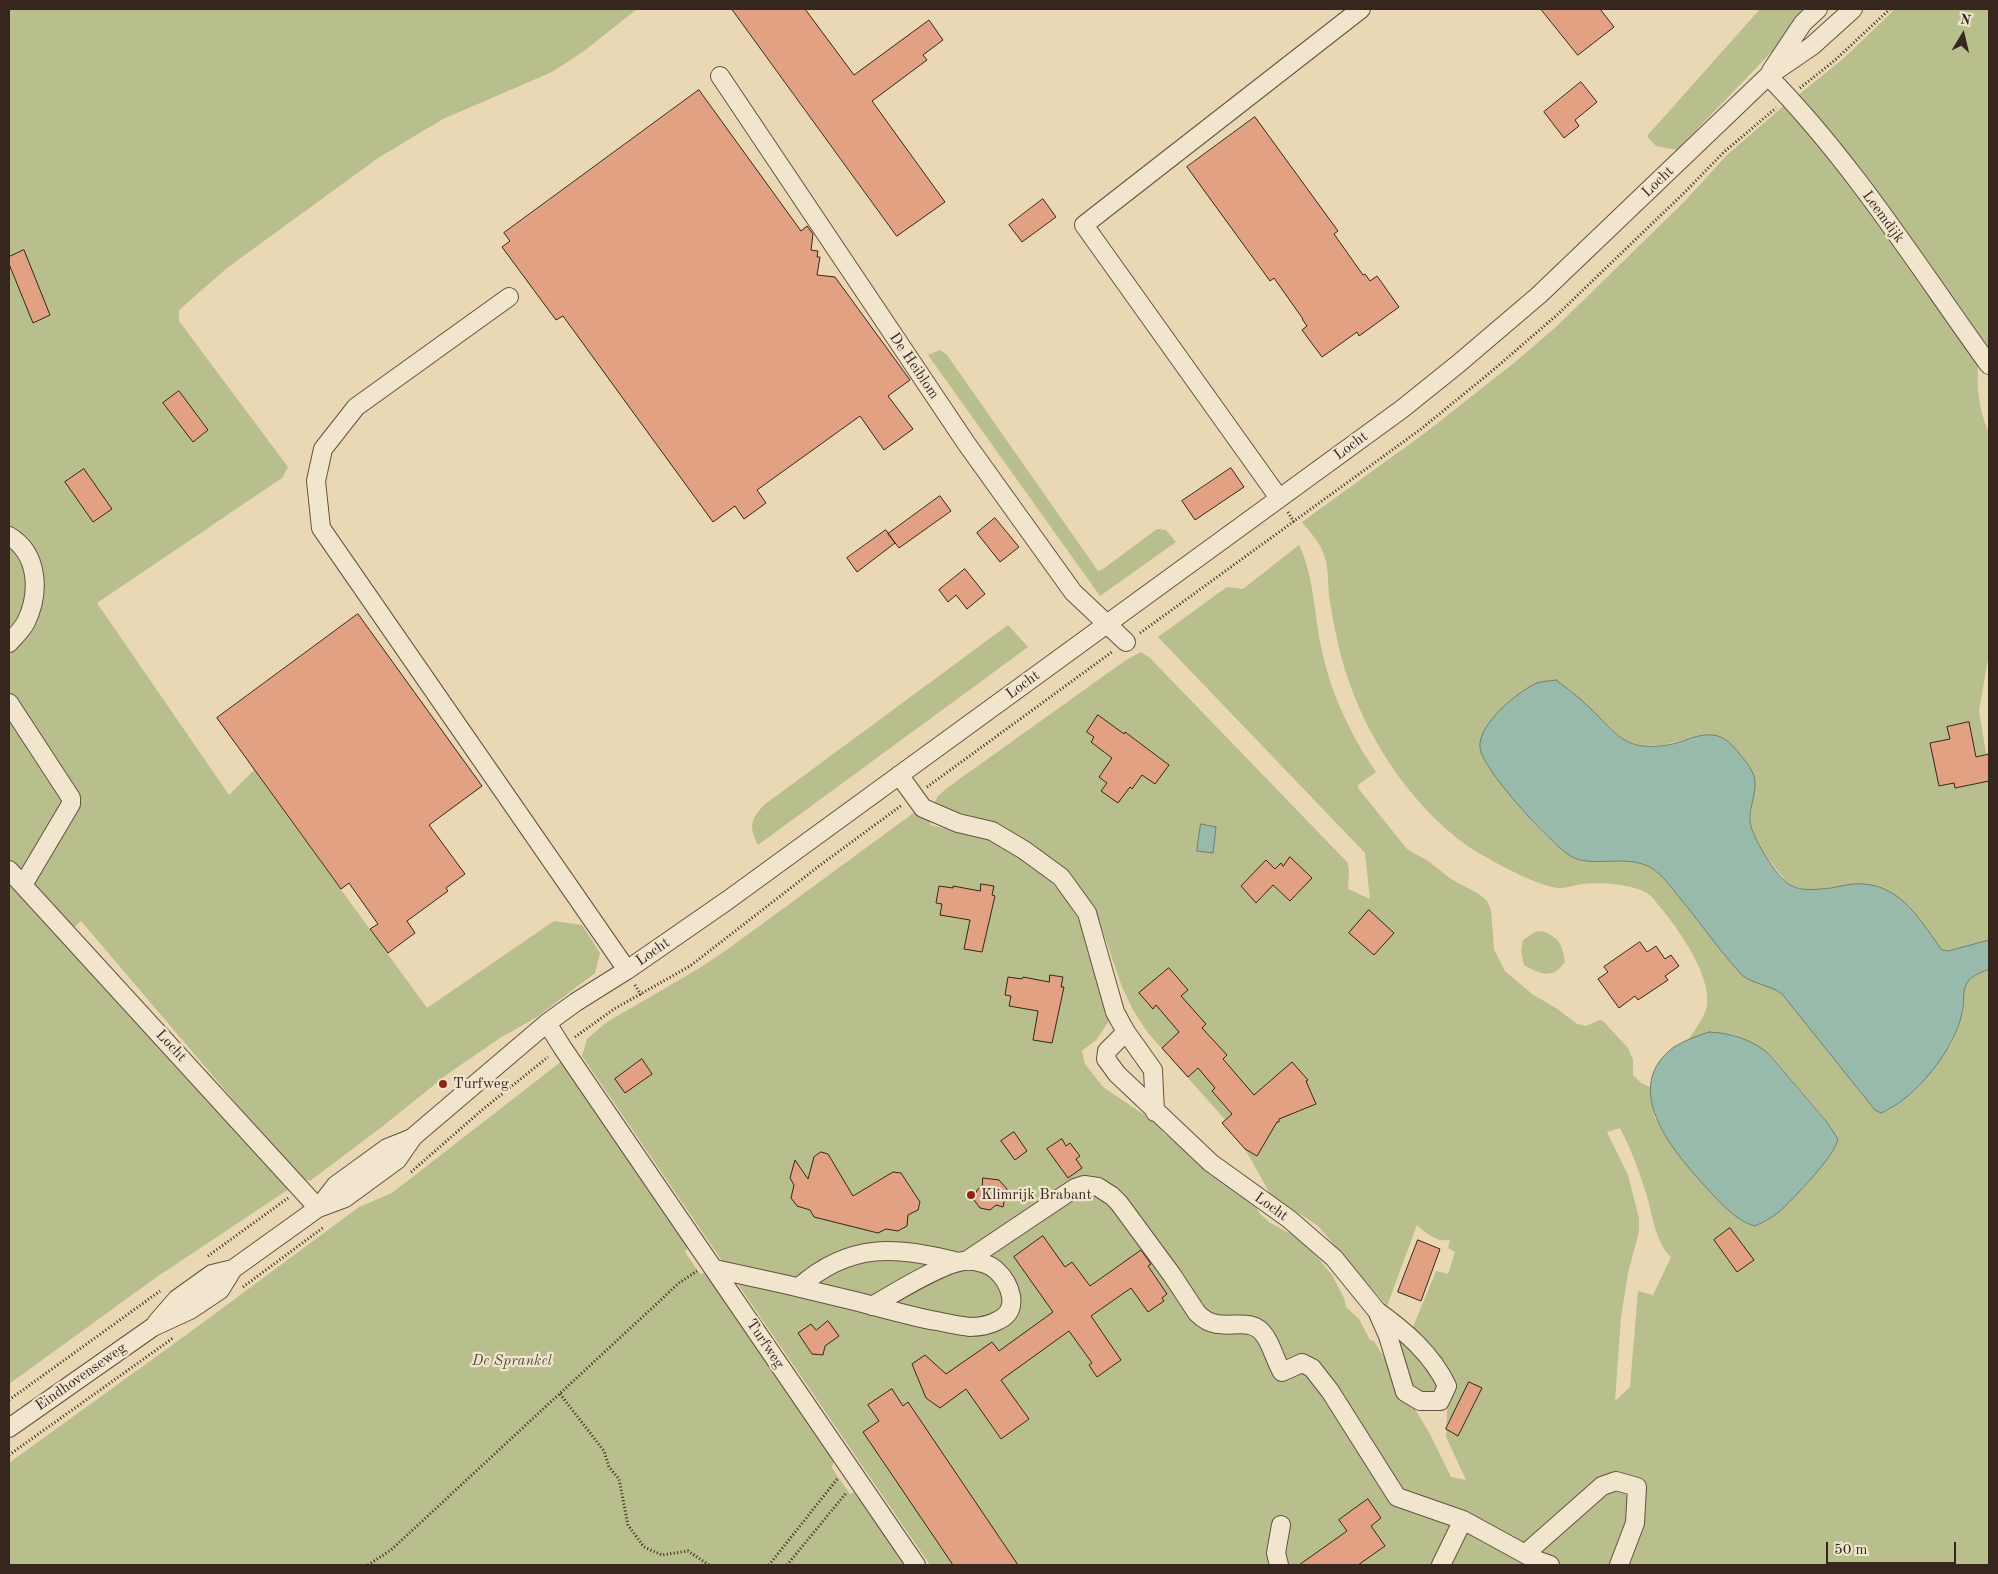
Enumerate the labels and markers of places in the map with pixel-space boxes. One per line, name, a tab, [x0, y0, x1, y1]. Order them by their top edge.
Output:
place label: Turfweg	[453, 1075, 509, 1093]
marker: Turfweg	[437, 1078, 449, 1090]
place label: Klimrijk Brabant	[981, 1186, 1092, 1204]
marker: Klimrijk Brabant	[965, 1189, 977, 1201]

